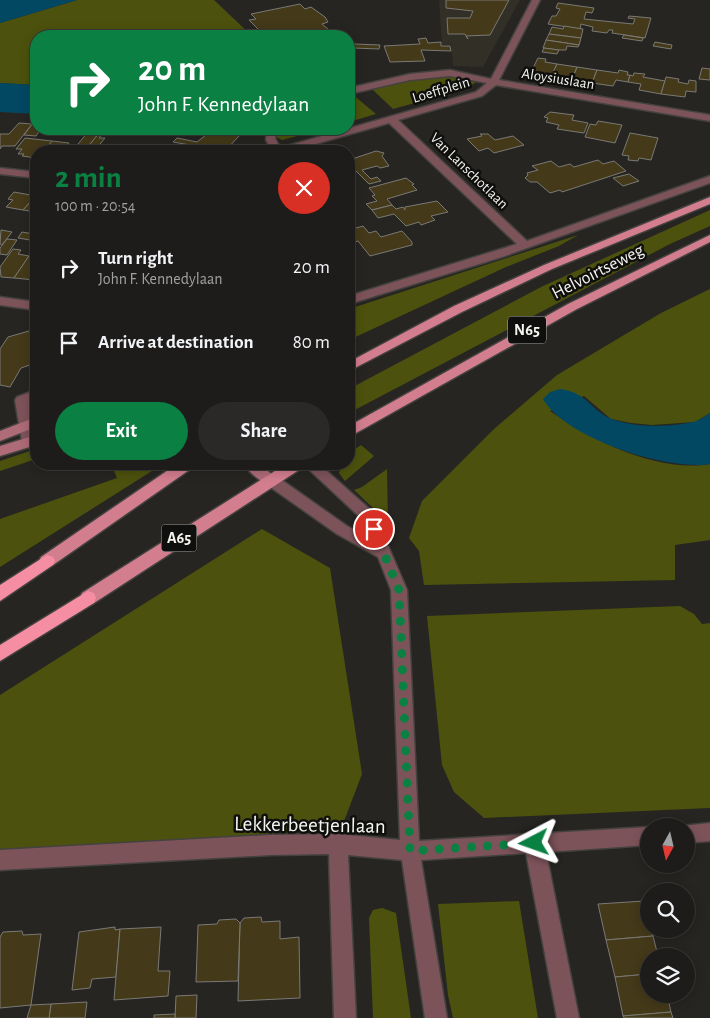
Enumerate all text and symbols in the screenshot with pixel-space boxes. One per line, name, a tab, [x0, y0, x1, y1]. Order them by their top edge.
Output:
icon: right	[55, 50, 120, 115]
text: 20 m	[138, 52, 206, 87]
street label: Aloysiuslaan	[521, 66, 595, 92]
street label: Loeffplein	[411, 74, 471, 106]
text: John F. Kennedylaan	[138, 93, 309, 115]
street label: Van Lanschotlaan	[427, 130, 511, 212]
button: close	[278, 162, 330, 214]
text: 2 min	[55, 163, 122, 193]
text: 100 m · 20:54	[55, 198, 136, 214]
street label: Helvoirtseweg	[549, 241, 647, 303]
text: Turn right	[98, 249, 173, 268]
icon: right	[55, 254, 83, 282]
text: 20 m	[293, 258, 330, 277]
text: John F. Kennedylaan	[98, 271, 223, 287]
road number: N65	[508, 316, 546, 344]
icon: arrive	[55, 329, 83, 357]
text: Arrive at destination	[98, 333, 254, 352]
text: 80 m	[293, 333, 330, 352]
button: Exit	[55, 402, 188, 460]
button: Share	[198, 402, 330, 460]
pin	[353, 508, 395, 550]
icon: arrive	[360, 515, 388, 543]
road number: A65	[162, 524, 196, 552]
street label: Lekkerbeetjenlaan	[234, 813, 386, 837]
position arrow	[507, 816, 559, 868]
north arrow	[640, 818, 695, 872]
map controls	[640, 818, 695, 1003]
button: search	[640, 883, 695, 938]
button: layers	[640, 948, 695, 1003]

